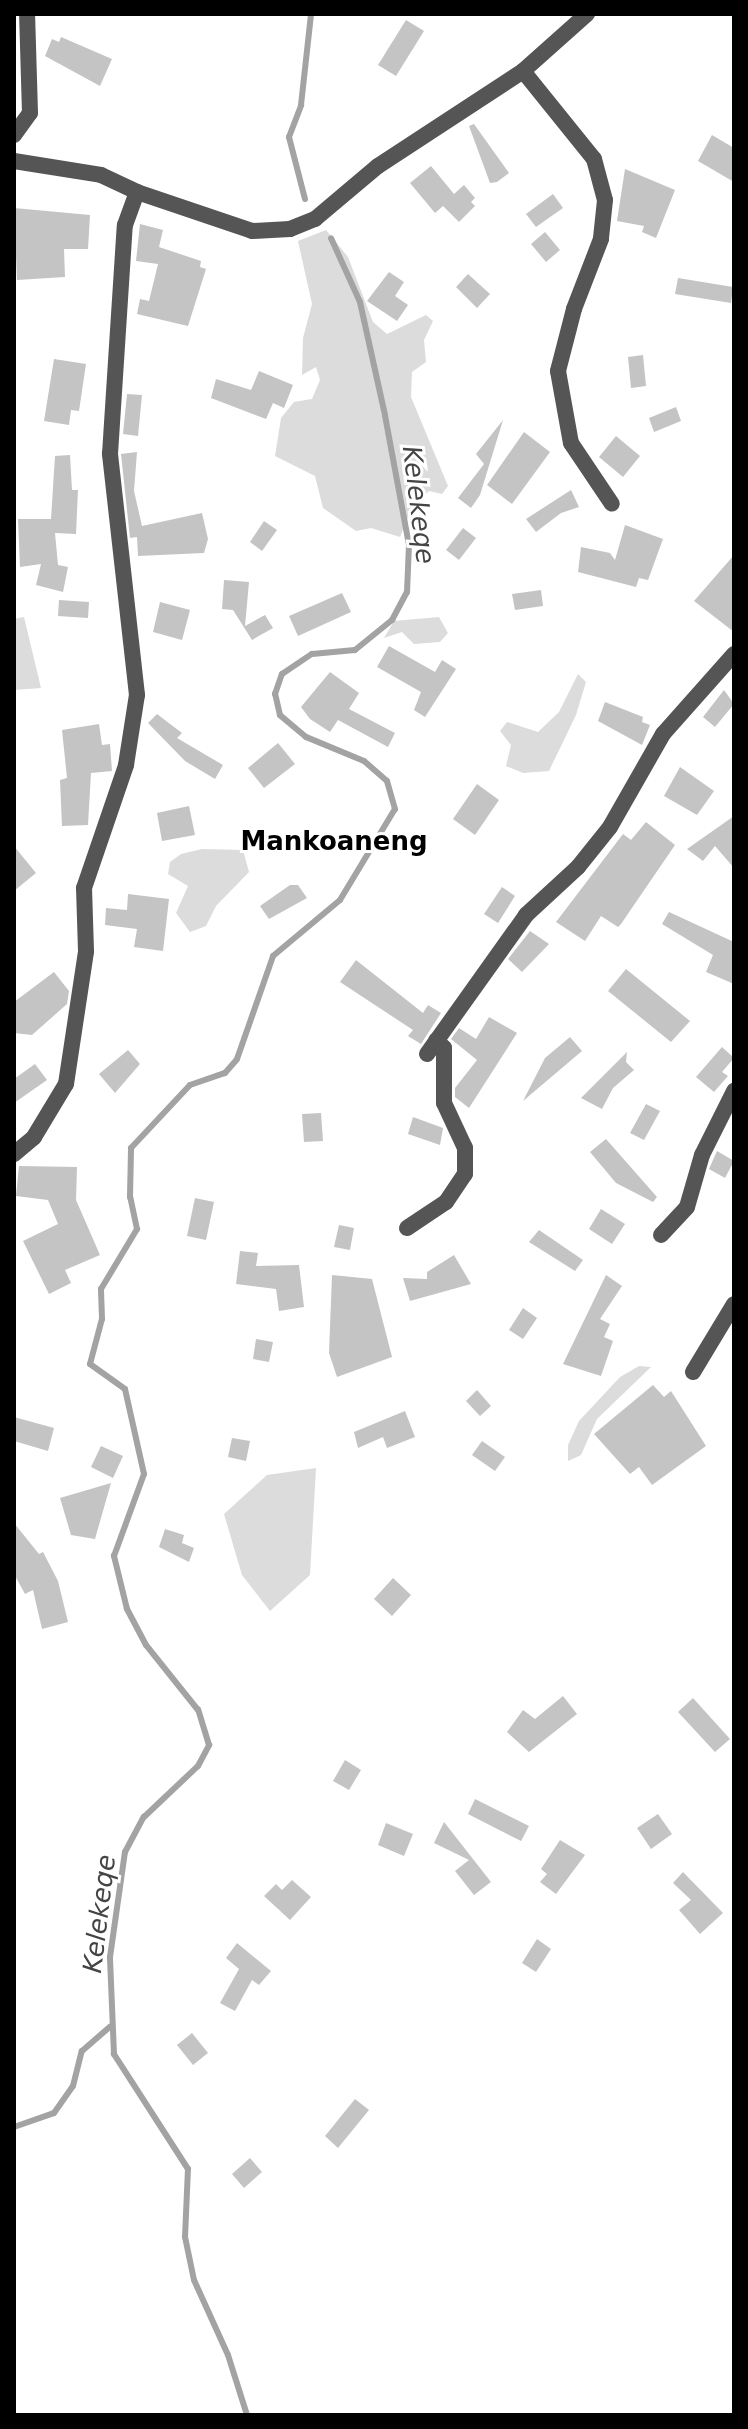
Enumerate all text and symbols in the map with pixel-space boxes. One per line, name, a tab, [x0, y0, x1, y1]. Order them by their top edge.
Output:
water label: Kelekeqe	[395, 444, 441, 566]
district label: Mankoaneng	[240, 826, 428, 858]
water label: Kelekeqe	[77, 1853, 123, 1975]

